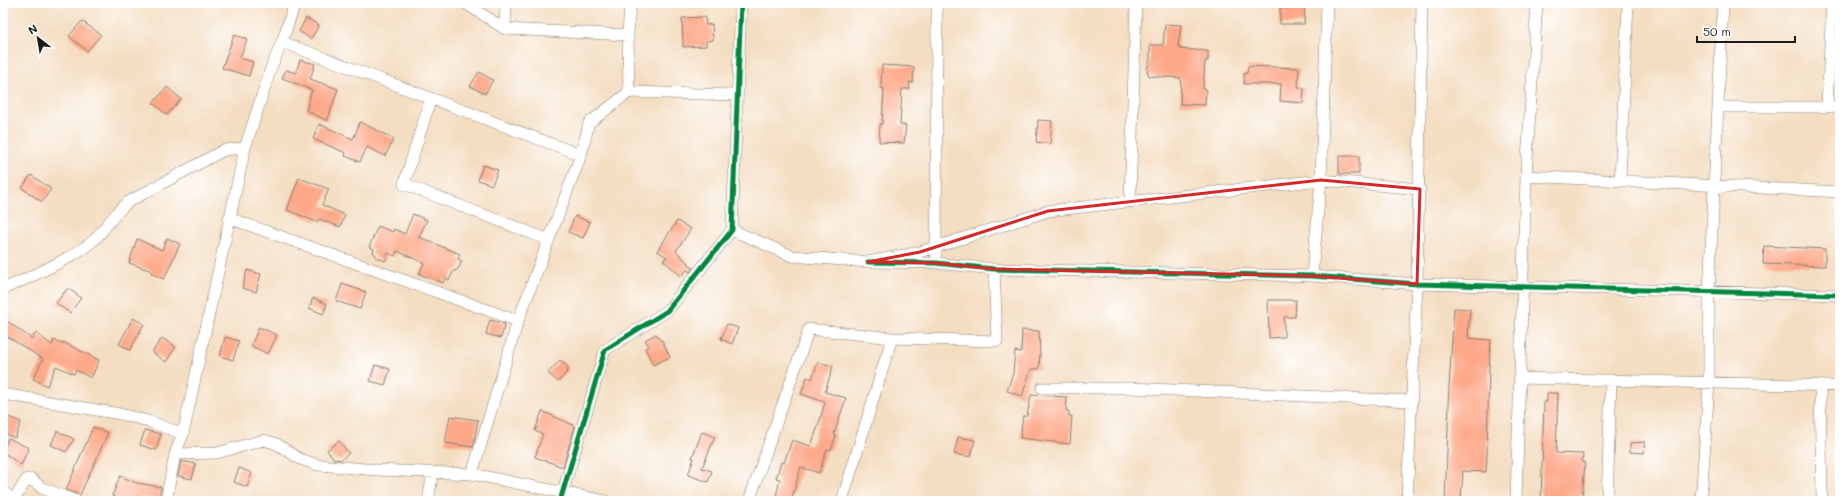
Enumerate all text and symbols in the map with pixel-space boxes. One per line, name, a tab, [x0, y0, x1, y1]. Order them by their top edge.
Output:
north arrow	[18, 18, 58, 58]
scale bar	[1697, 18, 1795, 44]
text: N	[25, 20, 40, 38]
text: 50 m	[1703, 23, 1731, 39]

